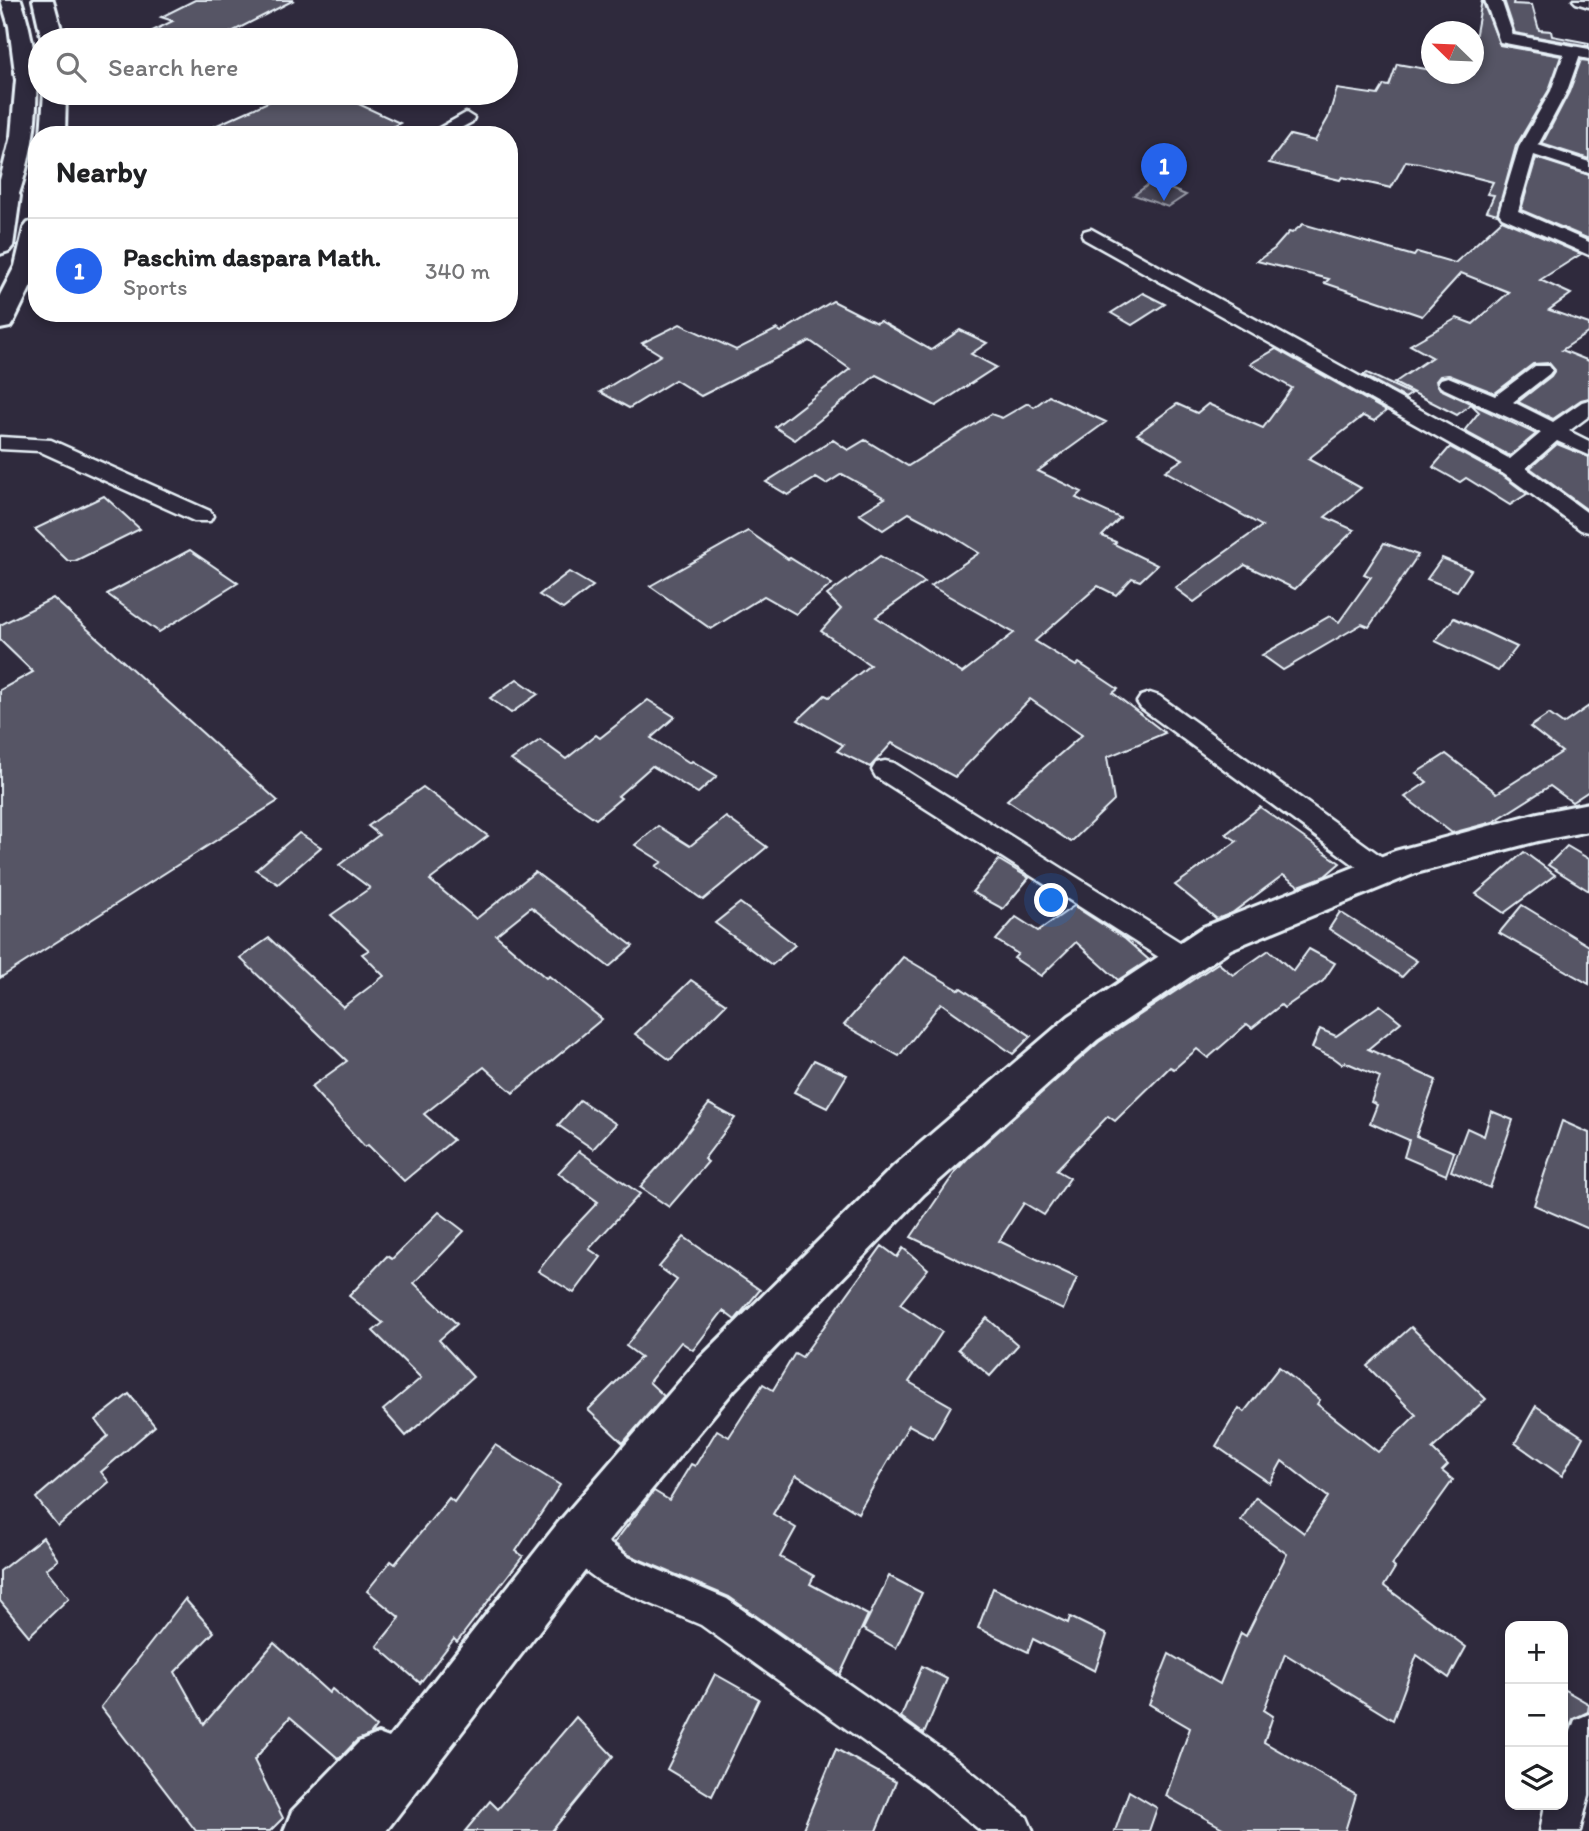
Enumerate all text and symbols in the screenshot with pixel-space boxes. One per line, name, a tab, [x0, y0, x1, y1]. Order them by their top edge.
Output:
north arrow	[1421, 21, 1484, 84]
search box	[28, 28, 518, 105]
icon: search	[52, 48, 90, 86]
text: Search here	[108, 51, 238, 83]
pin: 1	[1141, 143, 1187, 201]
text: Nearby	[56, 153, 147, 190]
text: Paschim daspara Math.	[123, 241, 381, 273]
text: 1	[74, 257, 84, 285]
text: 340 m	[425, 257, 490, 285]
text: Sports	[123, 273, 187, 301]
your location	[1034, 883, 1068, 917]
map controls	[1505, 1621, 1568, 1810]
button: +	[1505, 1621, 1568, 1684]
button: −	[1505, 1684, 1568, 1747]
button: layers	[1505, 1747, 1568, 1810]

